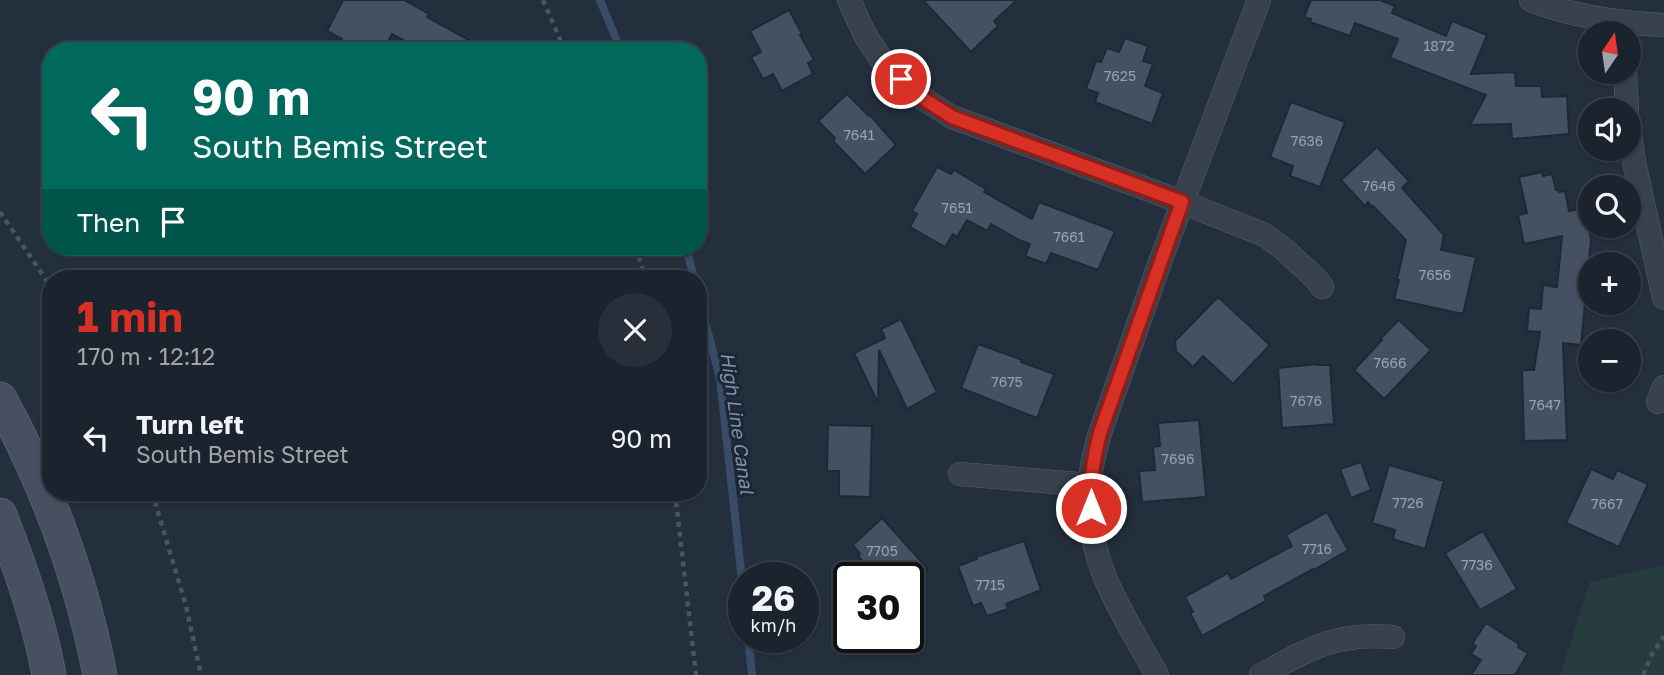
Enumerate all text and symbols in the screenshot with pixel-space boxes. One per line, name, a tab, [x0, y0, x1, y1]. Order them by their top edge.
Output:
north arrow	[1578, 21, 1642, 84]
map controls	[1578, 21, 1641, 392]
house number: 1872	[1424, 37, 1454, 54]
pin	[871, 49, 931, 109]
icon: arrive	[882, 60, 920, 98]
text: 90 m	[192, 67, 310, 126]
house number: 7625	[1104, 67, 1136, 84]
icon: left	[77, 70, 168, 161]
button: sound	[1578, 98, 1641, 161]
house number: 7641	[843, 126, 875, 143]
text: South Bemis Street	[192, 127, 488, 165]
house number: 7636	[1291, 132, 1323, 149]
button: search	[1578, 175, 1641, 238]
house number: 7646	[1363, 177, 1395, 194]
house number: 7651	[942, 199, 973, 216]
icon: arrive	[154, 203, 192, 241]
text: Then	[77, 207, 140, 238]
house number: 7661	[1053, 228, 1085, 245]
button: +	[1578, 252, 1641, 315]
house number: 7656	[1419, 266, 1451, 283]
text: 1 min	[77, 291, 183, 341]
button: close	[598, 293, 672, 367]
button: −	[1578, 329, 1641, 392]
text: 170 m · 12:12	[77, 342, 215, 370]
water label: High Line Canal	[717, 351, 759, 496]
house number: 7666	[1374, 354, 1406, 371]
house number: 7675	[991, 373, 1023, 390]
house number: 7676	[1290, 392, 1322, 409]
house number: 7647	[1529, 396, 1561, 413]
text: Turn left	[136, 409, 244, 440]
icon: left	[77, 419, 115, 457]
text: 90 m	[611, 423, 672, 454]
text: South Bemis Street	[136, 440, 349, 468]
house number: 7696	[1162, 450, 1194, 467]
position arrow	[1054, 471, 1128, 545]
house number: 7726	[1392, 494, 1424, 511]
house number: 7667	[1591, 495, 1623, 512]
house number: 7716	[1302, 540, 1332, 557]
house number: 7705	[866, 542, 898, 559]
house number: 7736	[1461, 556, 1493, 573]
speed limit sign: 30	[833, 562, 924, 653]
house number: 7715	[975, 576, 1005, 593]
text: 26	[752, 577, 795, 619]
text: km/h	[751, 614, 796, 636]

